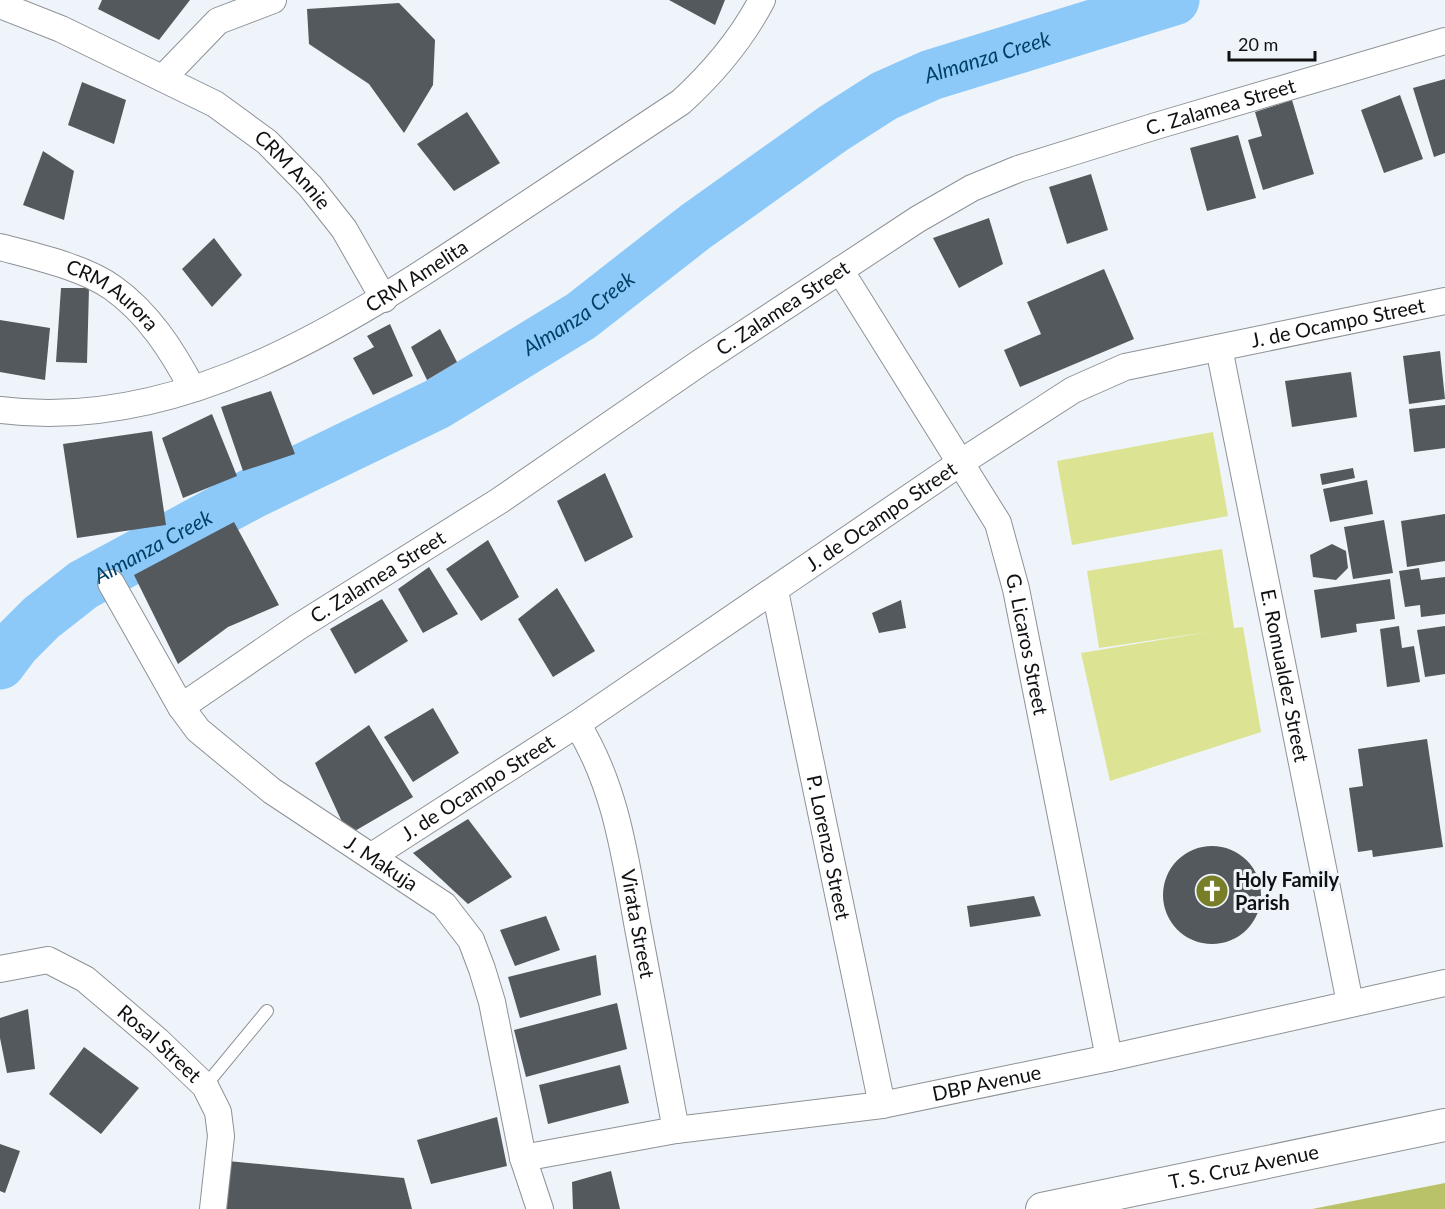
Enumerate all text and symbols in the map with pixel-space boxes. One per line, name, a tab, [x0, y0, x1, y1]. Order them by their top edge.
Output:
scale bar	[1229, 24, 1314, 62]
water label: Almanza Creek	[920, 25, 1054, 88]
text: 20 m	[1238, 33, 1278, 55]
street label: C. Zalamea Street	[1143, 73, 1298, 139]
street label: CRM Annie	[251, 124, 337, 213]
street label: CRM Amelita	[361, 234, 472, 316]
street label: CRM Aurora	[63, 254, 164, 335]
street label: C. Zalamea Street	[711, 255, 853, 360]
water label: Almanza Creek	[517, 265, 640, 360]
street label: J. de Ocampo Street	[1248, 292, 1427, 352]
street label: J. de Ocampo Street	[801, 456, 961, 576]
water label: Almanza Creek	[88, 503, 217, 588]
street label: C. Zalamea Street	[305, 525, 449, 627]
street label: G. Licaros Street	[1001, 571, 1054, 717]
street label: E. Romualdez Street	[1256, 587, 1314, 764]
street label: J. de Ocampo Street	[396, 729, 558, 845]
street label: P. Lorenzo Street	[803, 773, 856, 922]
street label: J. Makuja	[341, 830, 423, 895]
street label: Virata Street	[617, 867, 660, 980]
place label: Holy Family Parish	[1235, 867, 1339, 914]
church icon: Holy Family Parish	[1194, 873, 1230, 909]
street label: Rosal Street	[113, 999, 207, 1087]
street label: DBP Avenue	[930, 1059, 1043, 1105]
street label: T. S. Cruz Avenue	[1166, 1139, 1321, 1193]

